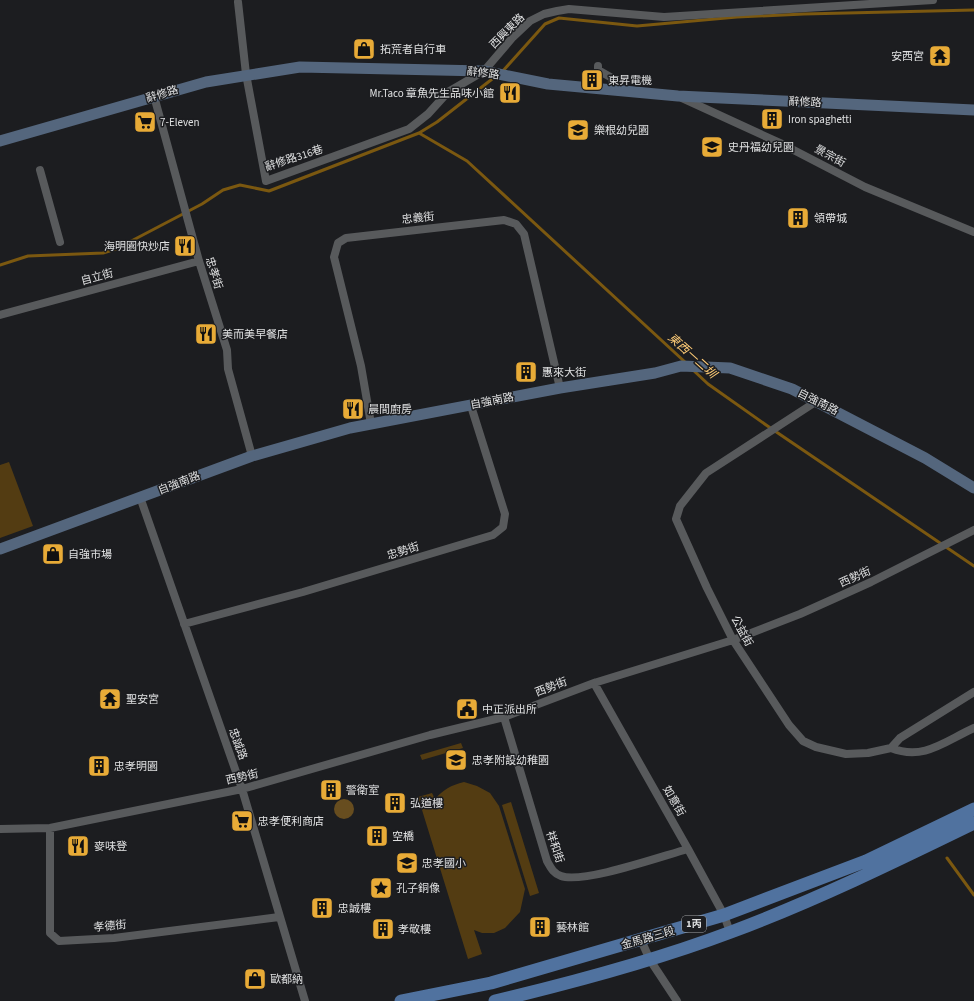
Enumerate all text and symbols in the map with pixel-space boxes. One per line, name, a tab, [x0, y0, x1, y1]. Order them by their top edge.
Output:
street label: 西興東路	[486, 10, 528, 52]
shop icon: 拓荒者自行車	[351, 36, 377, 62]
place label: 拓荒者自行車	[380, 42, 446, 57]
temple icon: 安西宮	[927, 43, 953, 69]
place label: 安西宮	[891, 49, 924, 64]
street label: 辭修路	[466, 64, 500, 82]
building icon: 東昇電機	[579, 67, 605, 93]
place label: 東昇電機	[608, 73, 652, 88]
restaurant icon: Mr.Taco 章魚先生品味小館	[497, 80, 523, 106]
street label: 辭修路	[144, 82, 180, 106]
place label: Mr.Taco 章魚先生品味小館	[370, 86, 494, 101]
street label: 辭修路	[788, 94, 822, 110]
building icon: Iron spaghetti	[759, 106, 785, 132]
supermarket icon: 7-Eleven	[132, 109, 158, 135]
place label: Iron spaghetti	[788, 112, 852, 127]
place label: 7-Eleven	[160, 115, 200, 130]
school or university icon: 樂根幼兒園	[565, 117, 591, 143]
place label: 樂根幼兒園	[594, 123, 649, 138]
school or university icon: 史丹福幼兒園	[699, 134, 725, 160]
place label: 史丹福幼兒園	[728, 140, 794, 155]
street label: 辭修路316巷	[263, 142, 325, 174]
street label: 景宗街	[812, 142, 848, 170]
building icon: 領帶城	[785, 205, 811, 231]
street label: 忠義街	[401, 209, 435, 227]
place label: 領帶城	[814, 211, 847, 226]
restaurant icon: 海明園快炒店	[172, 233, 198, 259]
place label: 海明園快炒店	[104, 239, 170, 254]
street label: 忠孝街	[202, 255, 226, 291]
street label: 自立街	[79, 265, 115, 289]
restaurant icon: 美而美早餐店	[193, 321, 219, 347]
place label: 美而美早餐店	[222, 327, 288, 342]
water label: 東西一二圳	[664, 330, 721, 384]
building icon: 惠來大街	[513, 359, 539, 385]
place label: 惠來大街	[542, 365, 586, 380]
street label: 自強南路	[795, 385, 841, 419]
street label: 自強南路	[469, 389, 515, 413]
restaurant icon: 晨間廚房	[340, 396, 366, 422]
place label: 晨間廚房	[368, 402, 412, 417]
street label: 自強南路	[156, 468, 202, 498]
street label: 忠勢街	[385, 539, 421, 563]
shop icon: 自強市場	[40, 541, 66, 567]
place label: 自強市場	[68, 547, 112, 562]
street label: 西勢街	[837, 563, 873, 591]
street label: 公益街	[727, 613, 757, 649]
street label: 西勢街	[533, 674, 569, 700]
temple icon: 聖安宮	[97, 686, 123, 712]
place label: 聖安宮	[126, 692, 159, 707]
public building icon: 中正派出所	[454, 696, 480, 722]
place label: 中正派出所	[482, 702, 537, 717]
street label: 忠誠路	[225, 726, 251, 762]
school or university icon: 忠孝附設幼稚園	[443, 747, 469, 773]
building icon: 忠孝明園	[86, 753, 112, 779]
place label: 忠孝附設幼稚園	[472, 753, 549, 768]
place label: 忠孝明園	[114, 759, 158, 774]
street label: 西勢街	[224, 766, 260, 788]
building icon: 警衛室	[318, 777, 344, 803]
place label: 警衛室	[346, 783, 379, 798]
street label: 如意街	[659, 783, 689, 819]
building icon: 弘道樓	[382, 790, 408, 816]
place label: 弘道樓	[410, 796, 443, 811]
supermarket icon: 忠孝便利商店	[229, 808, 255, 834]
place label: 忠孝便利商店	[258, 814, 324, 829]
building icon: 空橋	[364, 823, 390, 849]
place label: 空橋	[392, 829, 414, 844]
street label: 祥和街	[543, 829, 567, 865]
restaurant icon: 麥味登	[65, 833, 91, 859]
place label: 麥味登	[94, 839, 127, 854]
school or university icon: 忠孝國小	[394, 850, 420, 876]
place label: 忠孝國小	[422, 856, 466, 871]
place icon: 孔子銅像	[368, 875, 394, 901]
place label: 孔子銅像	[396, 881, 440, 896]
building icon: 忠誠樓	[309, 895, 335, 921]
place label: 忠誠樓	[338, 901, 371, 916]
building icon: 藝林館	[527, 914, 553, 940]
building icon: 孝敬樓	[370, 916, 396, 942]
road number: 1丙	[682, 916, 706, 932]
street label: 孝德街	[93, 917, 127, 935]
place label: 藝林館	[556, 920, 589, 935]
place label: 孝敬樓	[398, 922, 431, 937]
street label: 金馬路三段	[619, 923, 677, 953]
shop icon: 歐都納	[242, 966, 268, 992]
place label: 歐都納	[270, 972, 303, 987]

